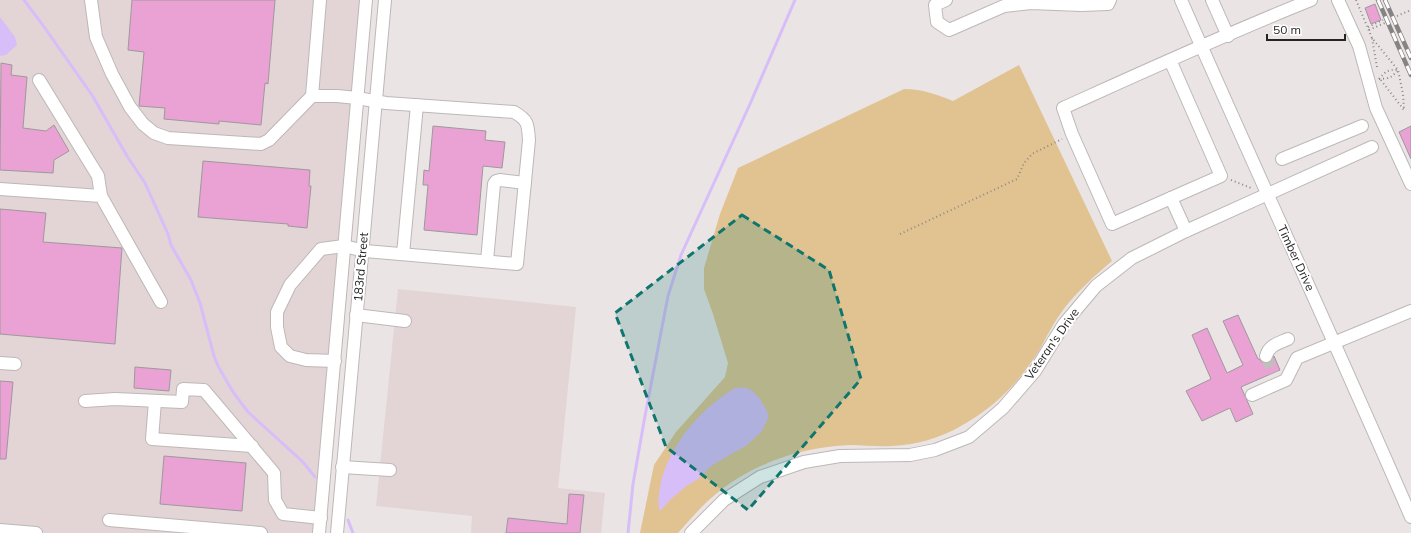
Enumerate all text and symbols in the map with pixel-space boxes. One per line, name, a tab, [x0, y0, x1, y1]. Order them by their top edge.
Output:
scale bar	[1267, 16, 1345, 42]
text: 50 m	[1273, 22, 1301, 37]
street label: Timber Drive	[1275, 223, 1318, 293]
street label: 183rd Street	[350, 232, 371, 302]
street label: Veteran's Drive	[1021, 305, 1082, 382]

